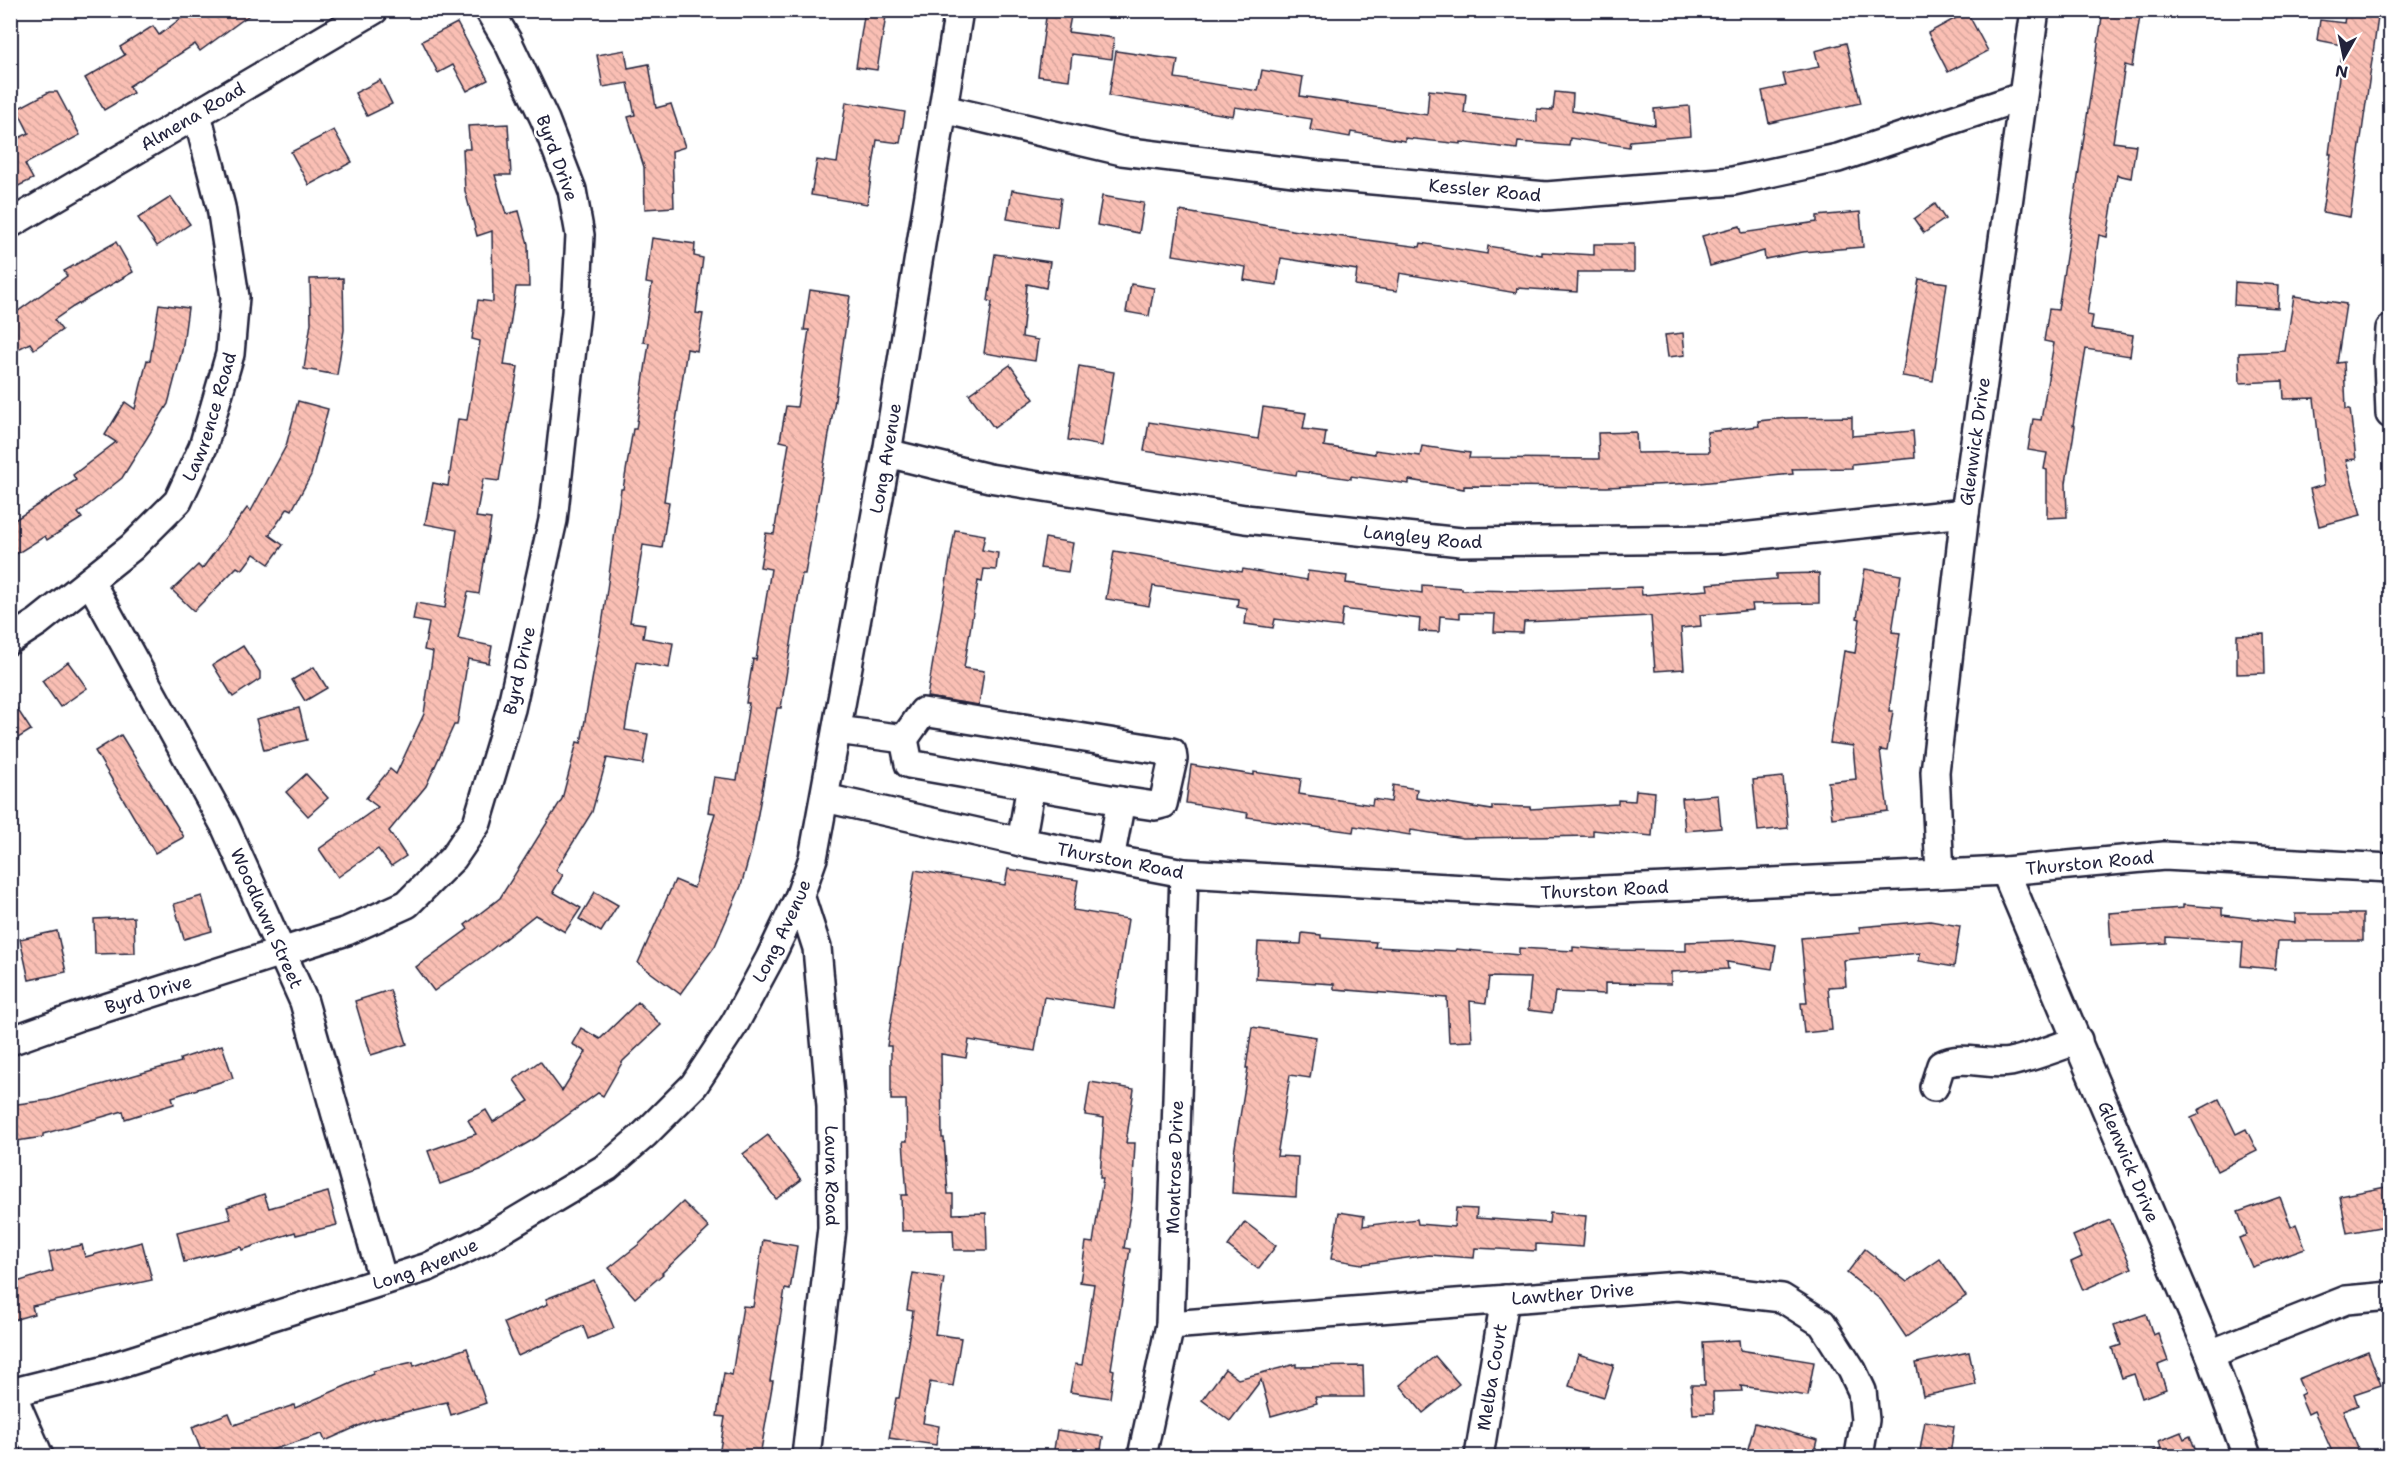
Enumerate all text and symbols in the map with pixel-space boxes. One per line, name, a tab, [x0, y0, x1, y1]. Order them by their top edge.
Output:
north arrow	[2314, 27, 2374, 87]
text: N	[2334, 60, 2350, 83]
street label: Almena Road	[136, 76, 249, 157]
street label: Byrd Drive	[530, 112, 584, 204]
street label: Kessler Road	[1428, 173, 1542, 208]
street label: Lawrence Road	[177, 349, 242, 485]
street label: Glenwick Drive	[1954, 376, 1996, 507]
street label: Long Avenue	[864, 401, 907, 516]
street label: Langley Road	[1362, 520, 1483, 554]
street label: Byrd Drive	[498, 624, 541, 718]
street label: Thurston Road	[1055, 837, 1186, 885]
street label: Woodlawn Street	[224, 844, 309, 993]
street label: Thurston Road	[2025, 845, 2155, 881]
street label: Thurston Road	[1540, 875, 1669, 905]
street label: Long Avenue	[747, 876, 816, 987]
street label: Byrd Drive	[102, 969, 195, 1019]
street label: Glenwick Drive	[2092, 1098, 2165, 1226]
street label: Montrose Drive	[1161, 1100, 1189, 1234]
street label: Laura Road	[819, 1125, 844, 1226]
street label: Long Avenue	[369, 1233, 482, 1296]
street label: Lawther Drive	[1510, 1277, 1635, 1311]
street label: Melba Court	[1471, 1322, 1513, 1432]

